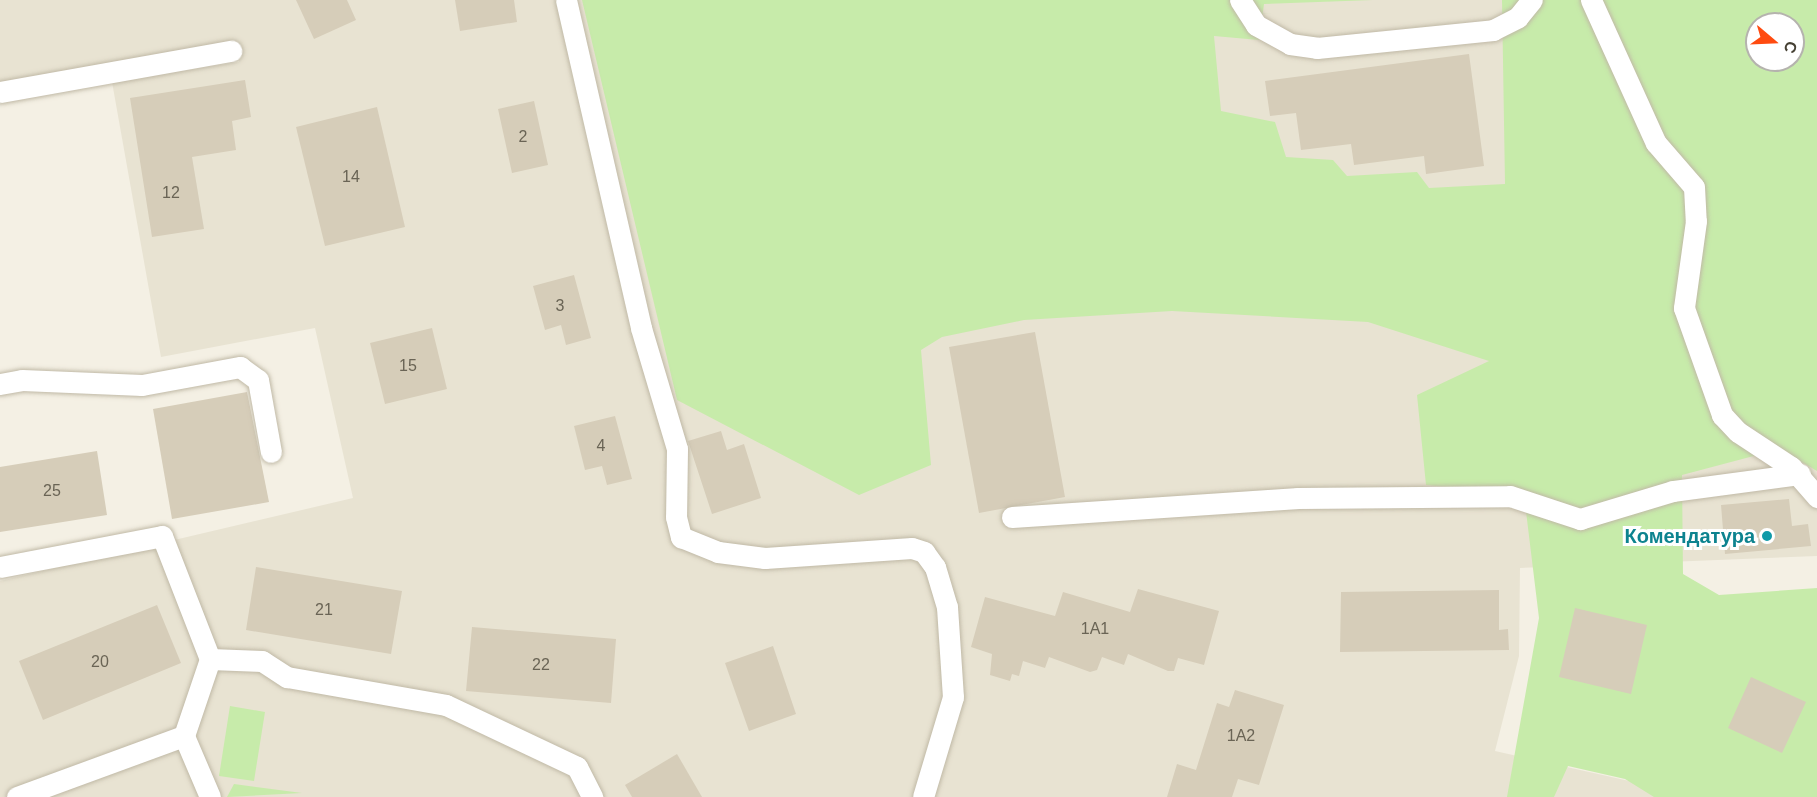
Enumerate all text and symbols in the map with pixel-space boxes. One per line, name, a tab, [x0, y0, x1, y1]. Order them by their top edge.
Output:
north arrow	[1745, 12, 1805, 72]
text: С	[1781, 39, 1801, 56]
house number: 2	[519, 127, 527, 147]
house number: 14	[342, 167, 360, 187]
house number: 12	[162, 183, 180, 203]
house number: 3	[556, 296, 564, 316]
house number: 15	[399, 356, 417, 376]
house number: 4	[597, 436, 605, 456]
house number: 25	[43, 481, 61, 501]
place label: Комендатура	[1625, 524, 1755, 548]
marker: Комендатура	[1760, 529, 1774, 543]
house number: 21	[315, 600, 333, 620]
house number: 1А1	[1081, 619, 1109, 639]
house number: 20	[91, 652, 109, 672]
house number: 22	[532, 655, 550, 675]
house number: 1А2	[1227, 726, 1255, 746]

